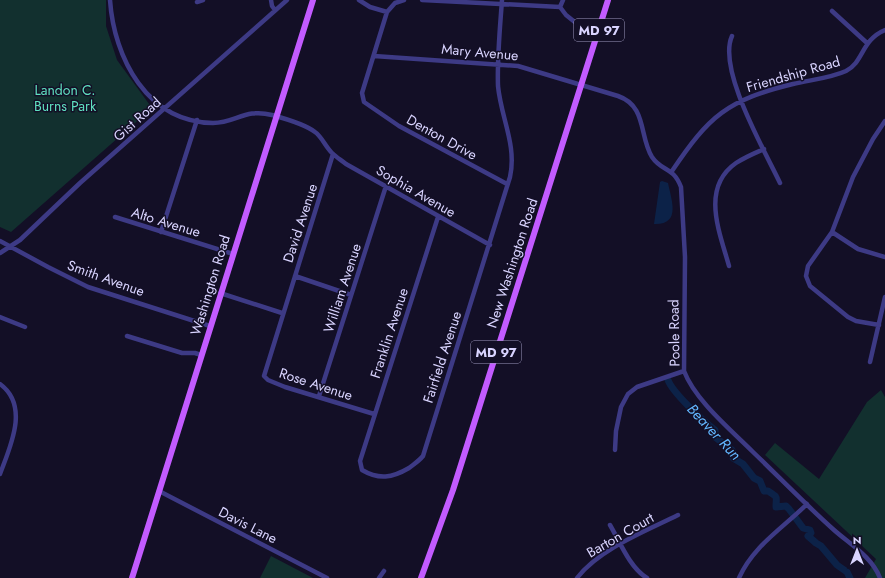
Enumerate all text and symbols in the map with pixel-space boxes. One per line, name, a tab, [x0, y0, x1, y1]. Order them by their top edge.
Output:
road number: MD 97	[574, 19, 624, 41]
street label: Mary Avenue	[441, 39, 519, 65]
street label: Friendship Road	[744, 51, 842, 97]
park label: Landon C. Burns Park	[34, 80, 97, 116]
street label: Gist Road	[109, 92, 165, 146]
street label: Denton Drive	[403, 109, 481, 165]
street label: Sophia Avenue	[373, 160, 459, 222]
street label: David Avenue	[278, 181, 322, 265]
street label: New Washington Road	[482, 195, 542, 331]
street label: Alto Avenue	[129, 202, 203, 242]
street label: Washington Road	[185, 232, 235, 338]
street label: William Avenue	[318, 241, 366, 335]
street label: Smith Avenue	[65, 255, 147, 301]
street label: Franklin Avenue	[365, 285, 413, 381]
street label: Poole Road	[663, 299, 685, 367]
street label: Fairfield Avenue	[418, 308, 466, 406]
road number: MD 97	[471, 341, 521, 363]
street label: Rose Avenue	[277, 363, 355, 405]
water label: Beaver Run	[682, 399, 746, 465]
street label: Davis Lane	[215, 502, 281, 548]
street label: Barton Court	[583, 507, 658, 562]
north arrow	[837, 530, 877, 570]
text: N	[853, 532, 861, 548]

